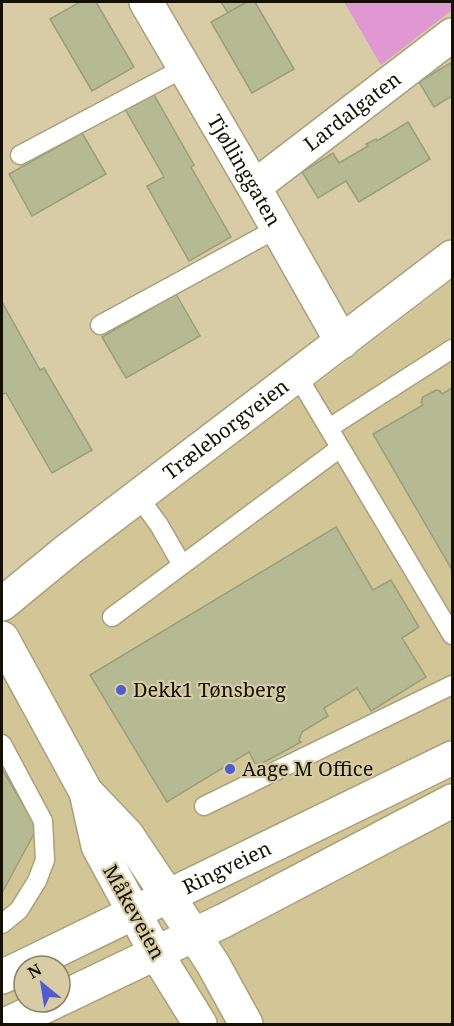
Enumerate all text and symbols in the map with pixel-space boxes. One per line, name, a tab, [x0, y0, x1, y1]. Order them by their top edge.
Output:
street label: Lardalgaten	[298, 65, 406, 157]
street label: Tjøllinggaten	[202, 109, 288, 231]
street label: Træleborgveien	[157, 372, 294, 486]
place label: Dekk1 Tønsberg	[133, 676, 286, 703]
marker: Dekk1 Tønsberg	[114, 683, 128, 697]
place label: Aage M Office	[242, 755, 373, 782]
marker: Aage M Office	[223, 762, 237, 776]
street label: Ringveien	[178, 834, 276, 900]
street label: Måkeveien	[97, 860, 172, 964]
north arrow	[12, 954, 72, 1014]
text: N	[24, 958, 46, 984]

